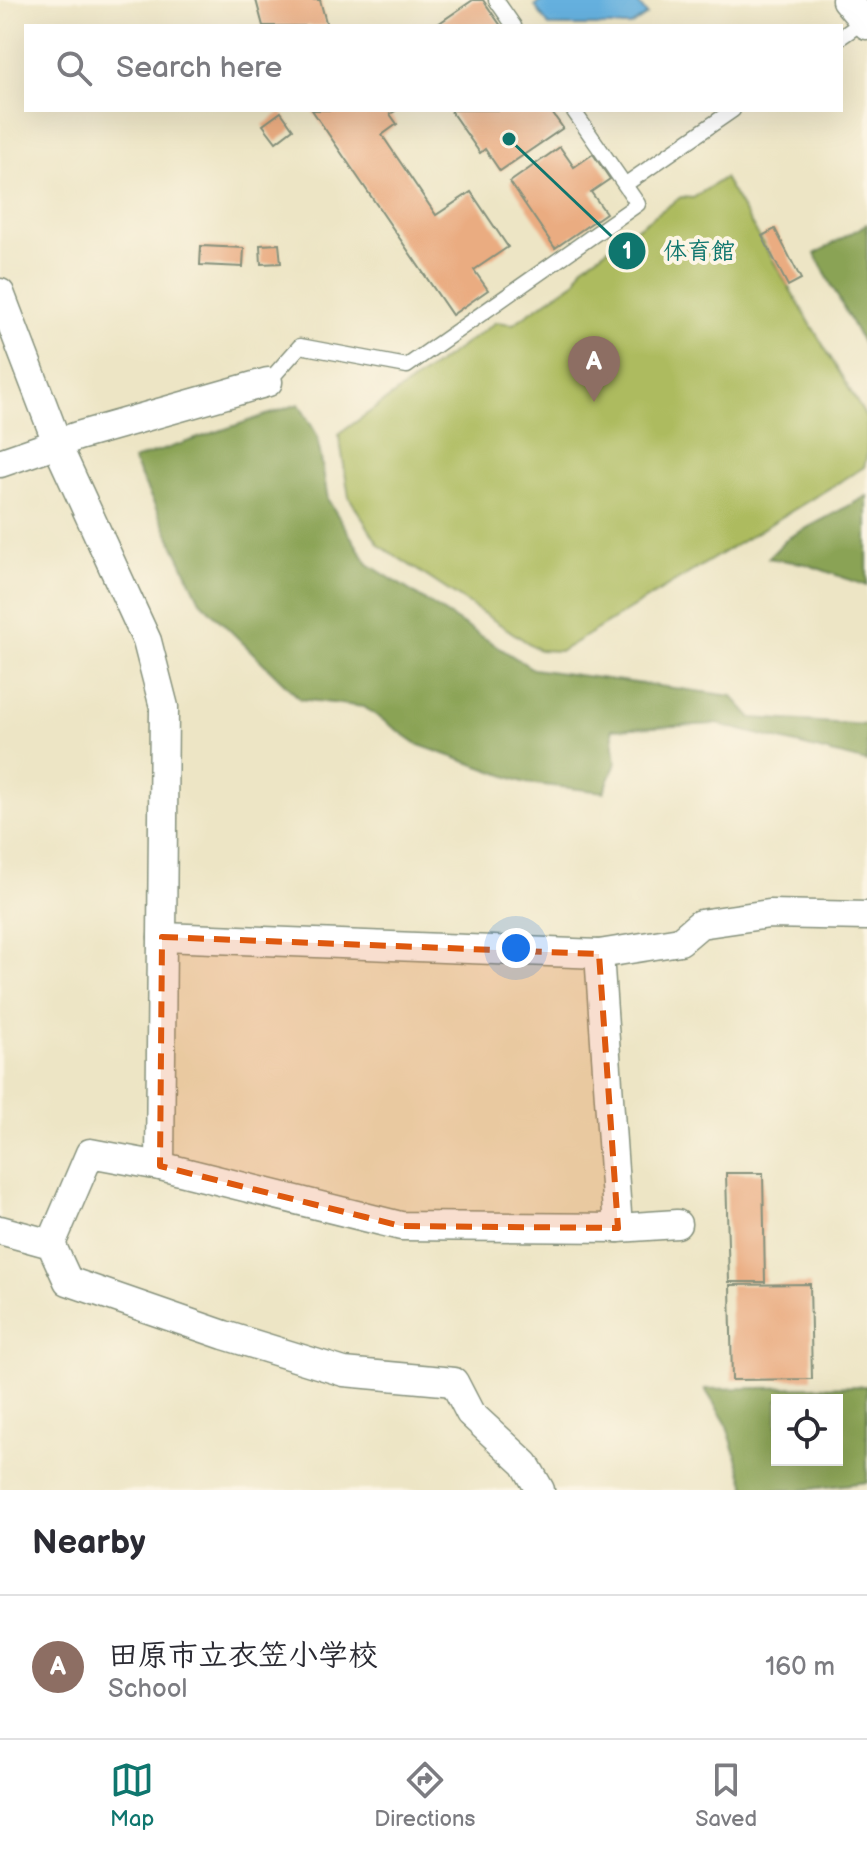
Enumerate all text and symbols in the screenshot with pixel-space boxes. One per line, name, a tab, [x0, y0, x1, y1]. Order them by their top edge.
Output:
search box	[24, 24, 843, 112]
icon: search	[52, 46, 96, 90]
text: Search here	[116, 50, 282, 86]
callout: 体育館	[607, 227, 751, 275]
text: 1	[622, 237, 632, 266]
text: 体育館	[663, 237, 735, 266]
pin: A	[568, 336, 620, 402]
your location	[496, 928, 536, 968]
map controls	[771, 1394, 843, 1466]
button: locate	[771, 1394, 843, 1466]
text: Nearby	[32, 1522, 146, 1563]
text: 田原市立衣笠小学校	[108, 1638, 378, 1674]
text: A	[50, 1652, 66, 1683]
text: 160 m	[765, 1652, 835, 1683]
text: School	[108, 1674, 187, 1705]
tab: Map	[110, 1758, 154, 1833]
tab: Directions	[374, 1758, 475, 1833]
tab: Saved	[695, 1758, 757, 1833]

